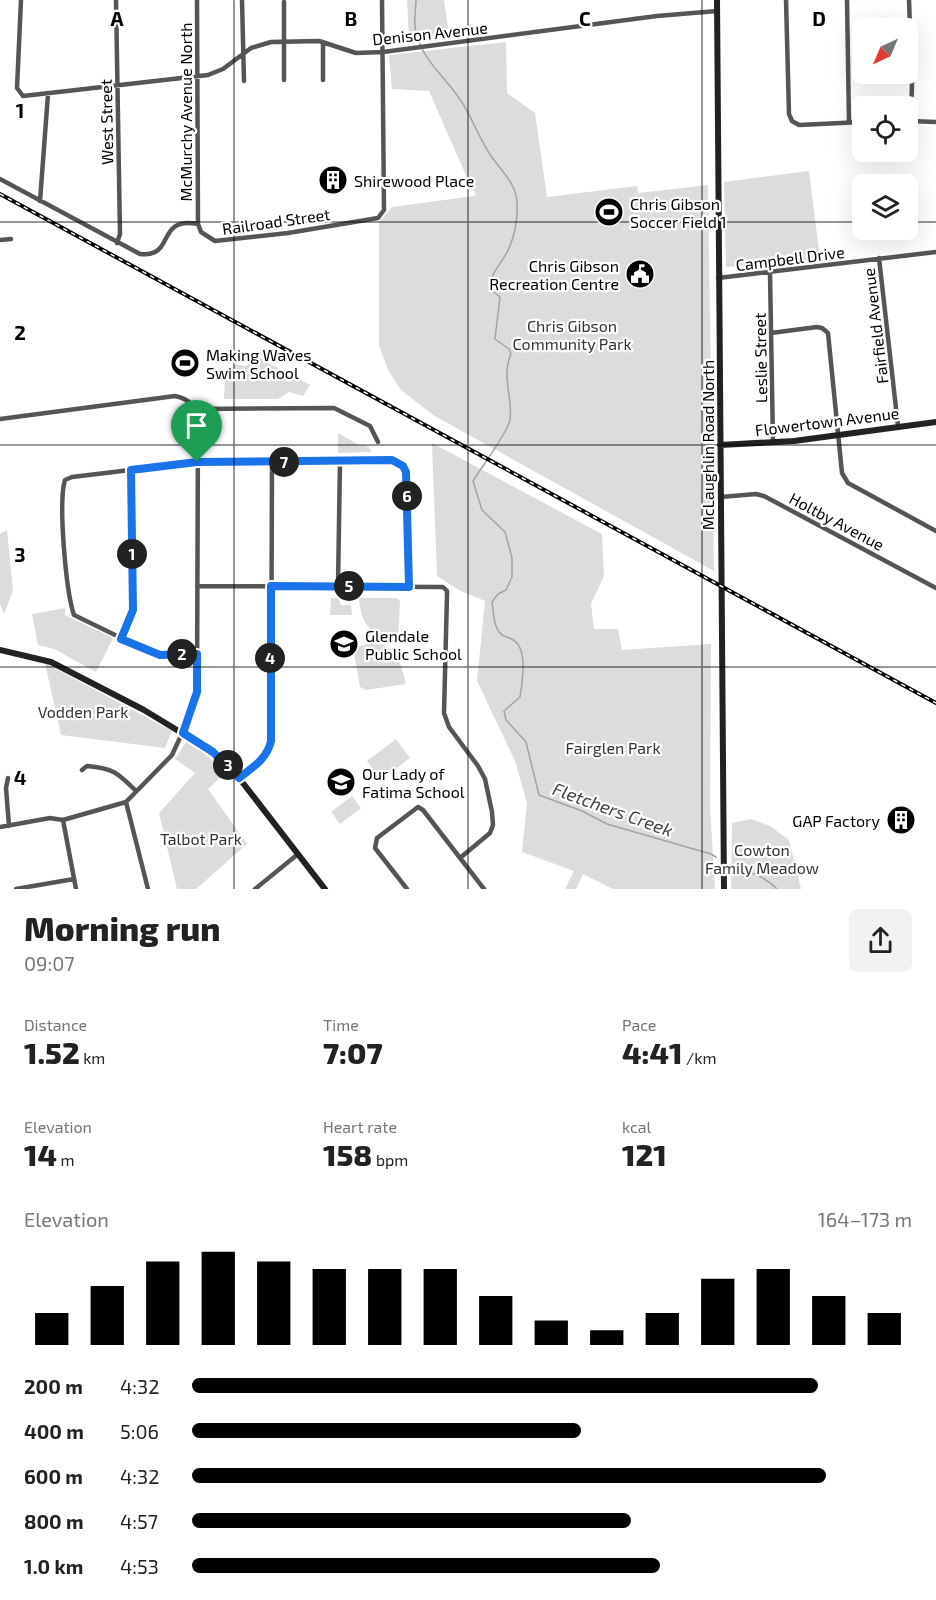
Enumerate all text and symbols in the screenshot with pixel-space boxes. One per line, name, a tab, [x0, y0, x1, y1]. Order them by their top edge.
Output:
text: A	[110, 6, 124, 30]
text: B	[345, 6, 357, 30]
text: C	[579, 6, 591, 30]
text: D	[812, 6, 826, 30]
street label: Denison Avenue	[371, 18, 489, 48]
north arrow	[852, 18, 918, 84]
map controls	[852, 18, 918, 240]
street label: McMurchy Avenue North	[176, 23, 195, 202]
street label: West Street	[96, 79, 116, 165]
button: locate	[852, 96, 918, 162]
text: 1	[16, 98, 24, 122]
building icon: Shirewood Place	[317, 164, 349, 196]
place label: Shirewood Place	[354, 171, 474, 190]
button: layers	[852, 174, 918, 240]
place label: Chris Gibson Soccer Field 1	[630, 194, 727, 231]
sports icon: Chris Gibson Soccer Field 1	[593, 196, 625, 228]
street label: Railroad Street	[221, 204, 331, 238]
street label: Campbell Drive	[734, 242, 846, 274]
place label: Chris Gibson Recreation Centre	[489, 256, 619, 293]
public building icon: Chris Gibson Recreation Centre	[624, 258, 656, 290]
street label: Fairfield Avenue	[858, 267, 892, 385]
street label: Leslie Street	[750, 313, 770, 403]
park label: Chris Gibson Community Park	[512, 316, 632, 353]
text: 2	[14, 320, 26, 344]
place label: Making Waves Swim School	[206, 345, 311, 382]
sports icon: Making Waves Swim School	[169, 347, 201, 379]
street label: McLaughlin Road North	[698, 360, 717, 530]
pin	[171, 400, 222, 462]
street label: Flowertown Avenue	[754, 403, 900, 439]
icon: arrive	[180, 409, 213, 442]
pin: 7	[269, 447, 299, 477]
text: 7	[280, 452, 288, 471]
pin: 6	[392, 481, 422, 511]
text: 6	[402, 486, 412, 505]
street label: Holtby Avenue	[786, 488, 888, 554]
pin: 1	[117, 539, 147, 569]
text: 3	[14, 542, 26, 566]
text: 1	[129, 544, 135, 563]
pin: 5	[334, 571, 364, 601]
text: 5	[345, 576, 353, 595]
place label: Glendale Public School	[365, 626, 462, 663]
school or university icon: Glendale Public School	[328, 628, 360, 660]
pin: 2	[167, 639, 197, 669]
pin: 4	[255, 643, 285, 673]
text: 2	[177, 644, 187, 663]
text: 4	[265, 648, 275, 667]
park label: Vodden Park	[38, 702, 128, 721]
park label: Fairglen Park	[565, 738, 661, 757]
pin: 3	[213, 750, 243, 780]
text: 3	[223, 755, 233, 774]
place label: Our Lady of Fatima School	[362, 764, 465, 801]
text: 4	[14, 765, 27, 789]
school or university icon: Our Lady of Fatima School	[325, 766, 357, 798]
water label: Fletchers Creek	[550, 777, 676, 841]
building icon: GAP Factory	[885, 804, 917, 836]
place label: GAP Factory	[792, 811, 881, 830]
park label: Talbot Park	[160, 829, 242, 848]
park label: Cowton Family Meadow	[705, 840, 819, 877]
text: Morning run	[24, 908, 221, 948]
button: share	[849, 909, 912, 972]
text: 09:07	[24, 951, 75, 975]
text: Distance	[24, 1015, 87, 1034]
text: Time	[323, 1015, 359, 1034]
text: Pace	[622, 1015, 656, 1034]
text: 1.52	[24, 1034, 80, 1070]
text: 7:07	[323, 1034, 383, 1070]
text: 4:41	[622, 1034, 683, 1070]
text: km	[80, 1048, 105, 1067]
text: /km	[683, 1048, 717, 1067]
text: Elevation	[24, 1117, 92, 1136]
text: Heart rate	[323, 1117, 397, 1136]
text: kcal	[622, 1117, 651, 1136]
text: 14	[24, 1136, 57, 1172]
text: 158	[323, 1136, 372, 1172]
text: 121	[622, 1136, 667, 1172]
text: m	[57, 1150, 75, 1169]
text: bpm	[372, 1150, 408, 1169]
text: Elevation	[24, 1207, 109, 1231]
text: 164–173 m	[818, 1207, 912, 1231]
text: 200 m	[24, 1374, 83, 1398]
text: 4:32	[120, 1374, 159, 1398]
text: 400 m	[24, 1419, 84, 1443]
text: 5:06	[120, 1419, 159, 1443]
text: 600 m	[24, 1464, 83, 1488]
text: 4:32	[120, 1464, 159, 1488]
text: 800 m	[24, 1509, 84, 1533]
text: 4:57	[120, 1509, 158, 1533]
text: 1.0 km	[24, 1554, 83, 1578]
text: 4:53	[120, 1554, 159, 1578]

